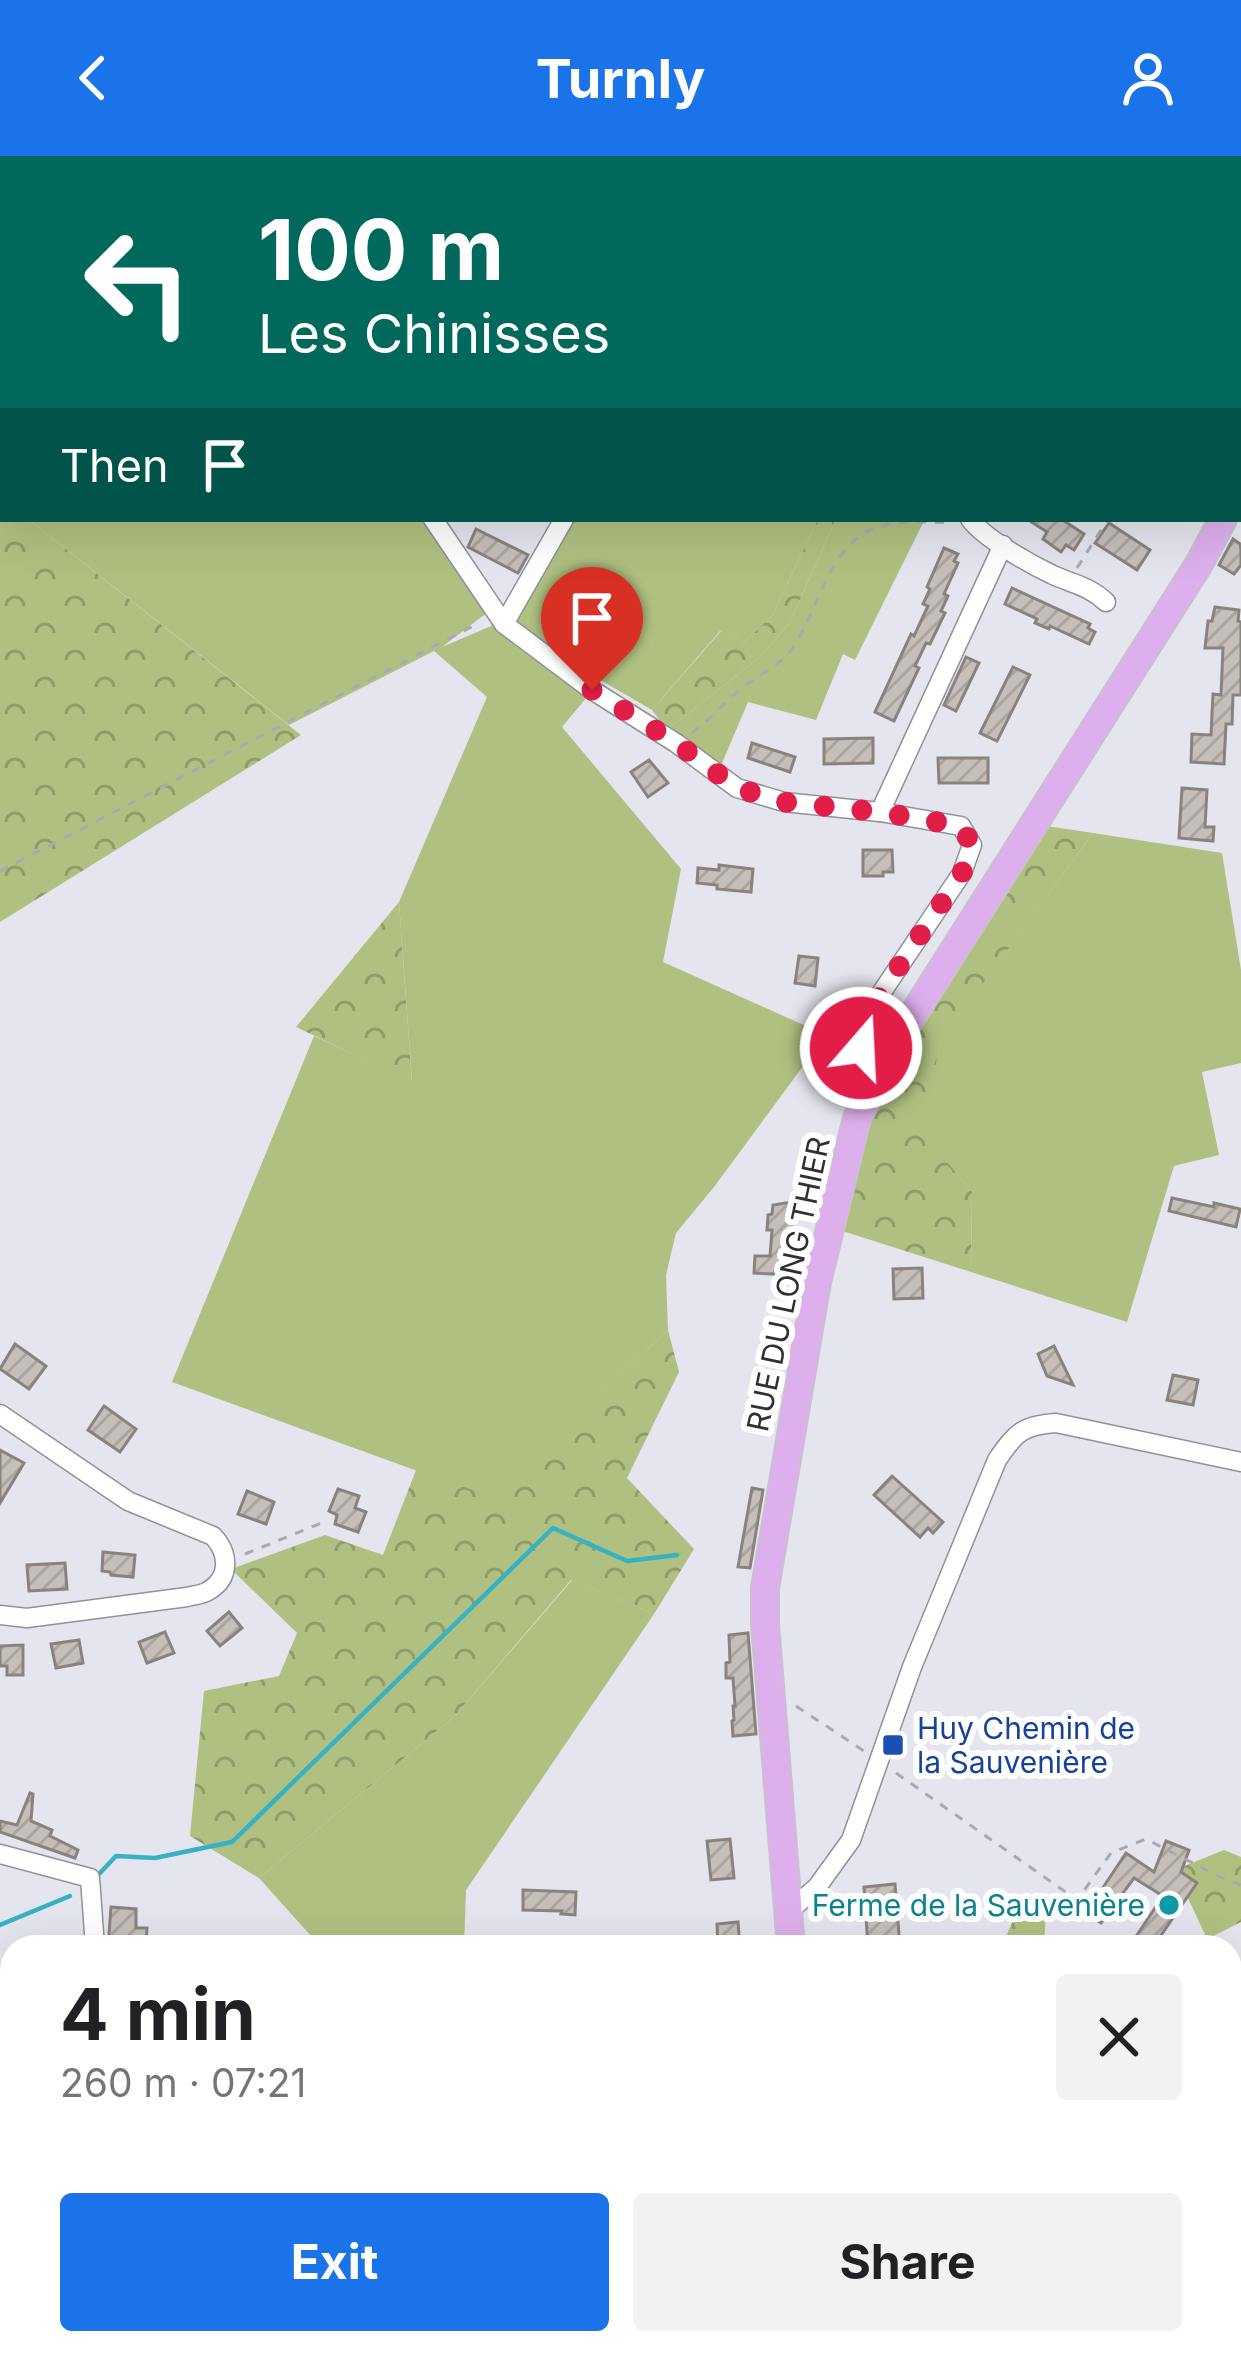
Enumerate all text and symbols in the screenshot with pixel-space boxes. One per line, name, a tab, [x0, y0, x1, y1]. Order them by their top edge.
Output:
icon: back	[60, 45, 126, 111]
icon: person	[1115, 45, 1181, 111]
text: Turnly	[536, 46, 705, 111]
text: 100 m	[258, 199, 504, 300]
icon: left	[60, 204, 216, 360]
text: Les Chinisses	[258, 301, 610, 366]
icon: arrive	[192, 432, 258, 498]
text: Then	[60, 438, 168, 493]
pin	[541, 567, 643, 690]
icon: arrive	[559, 585, 625, 651]
position arrow	[798, 985, 924, 1111]
street label: RUE DU LONG THIER	[739, 1134, 837, 1434]
place label: Huy Chemin de la Sauvenière	[917, 1710, 1135, 1780]
marker: Huy Chemin de la Sauvenière	[880, 1732, 906, 1758]
place label: Ferme de la Sauvenière	[812, 1887, 1145, 1923]
marker: Ferme de la Sauvenière	[1156, 1892, 1182, 1918]
text: 4 min	[60, 1970, 256, 2057]
button: close	[1056, 1974, 1182, 2100]
text: 260 m · 07:21	[60, 2059, 306, 2106]
button: Exit	[60, 2193, 609, 2331]
button: Share	[633, 2193, 1182, 2331]

